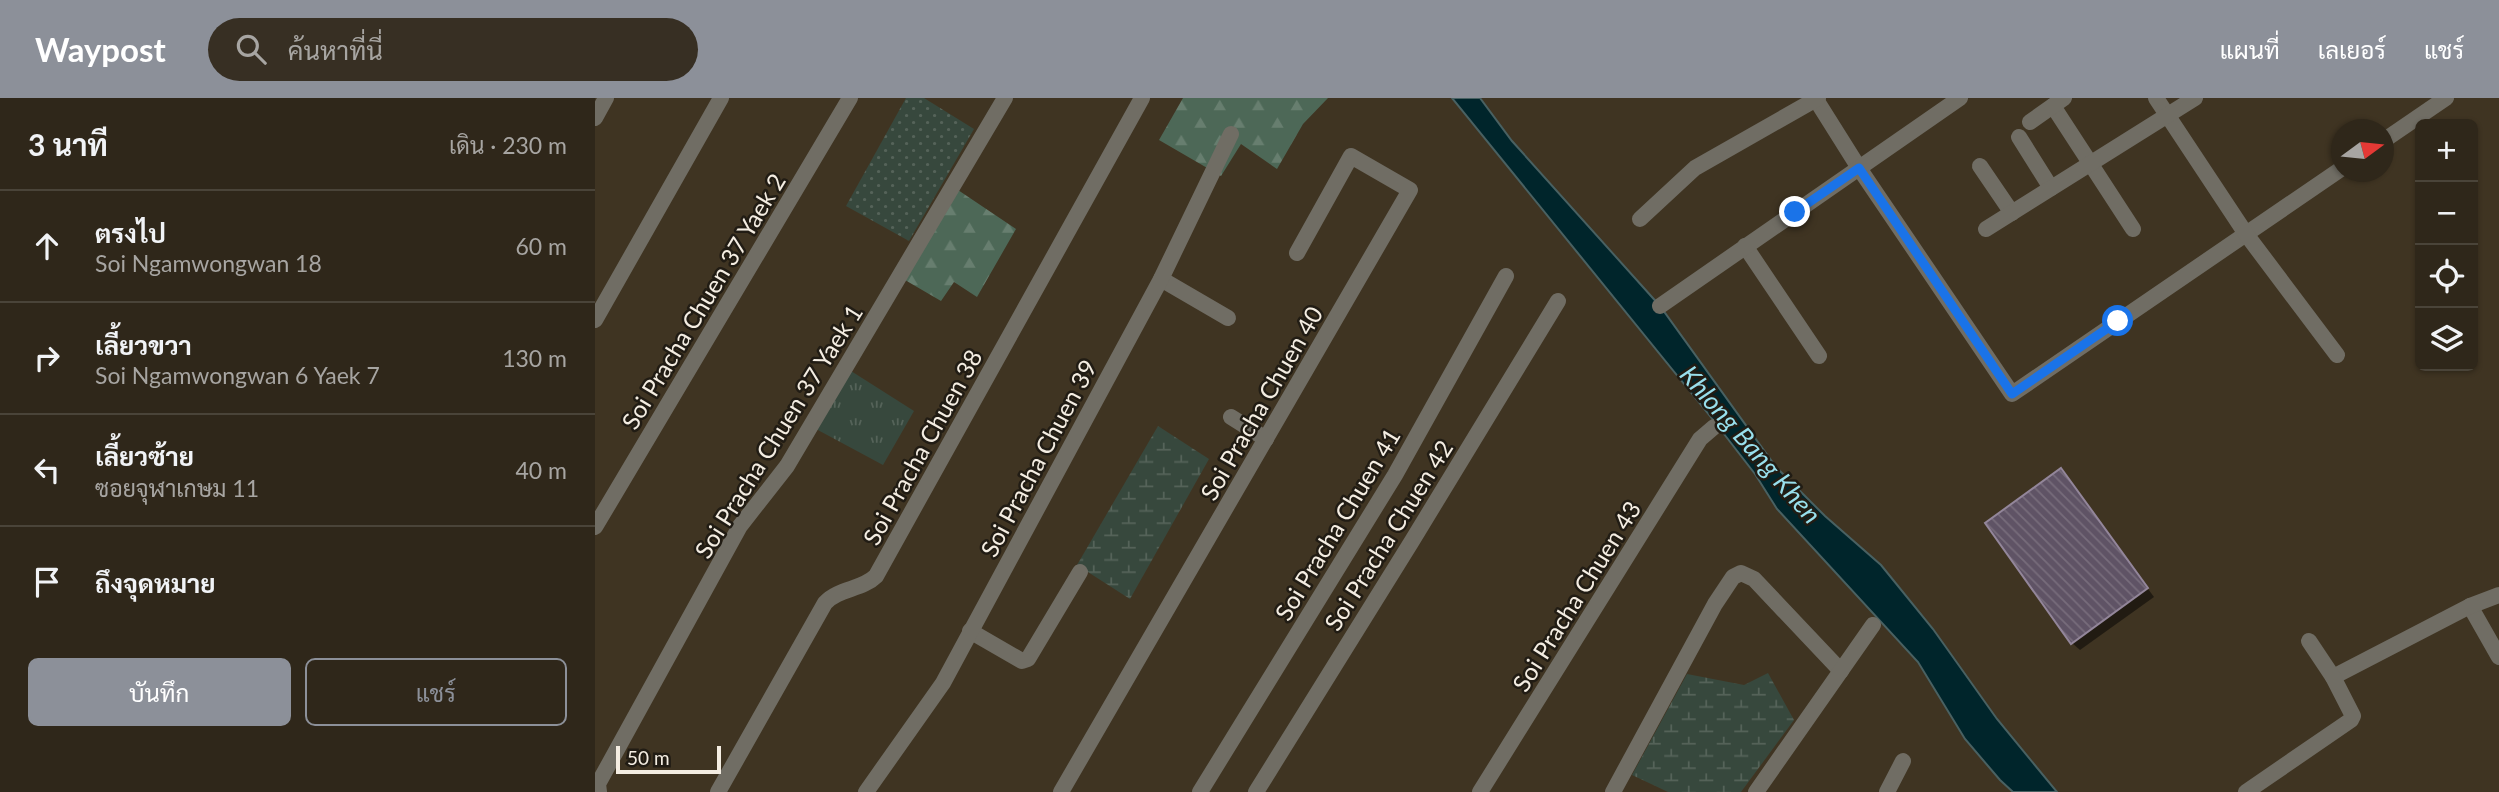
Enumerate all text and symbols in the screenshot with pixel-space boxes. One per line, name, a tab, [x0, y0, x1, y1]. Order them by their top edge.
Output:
search box	[208, 18, 698, 81]
text: Waypost	[35, 29, 166, 69]
icon: search	[232, 30, 270, 68]
text: ค้นหาที่นี่	[288, 34, 383, 66]
text: แผนที่	[2220, 35, 2280, 64]
text: เลเยอร์	[2318, 35, 2386, 64]
text: แชร์	[2424, 35, 2464, 64]
north arrow	[2331, 119, 2394, 182]
map controls	[2415, 119, 2478, 371]
button: +	[2415, 119, 2478, 182]
text: 3 นาที	[28, 126, 108, 162]
text: เดิน · 230 m	[449, 131, 567, 159]
street label: Soi Pracha Chuen 37 Yaek 2	[615, 168, 791, 434]
button: −	[2415, 182, 2478, 245]
route end	[1779, 196, 1810, 227]
text: ตรงไป	[95, 217, 166, 249]
icon: ahead	[28, 227, 66, 265]
text: 60 m	[516, 232, 567, 260]
button: locate	[2415, 245, 2478, 308]
text: Soi Ngamwongwan 18	[95, 249, 322, 277]
street label: Soi Pracha Chuen 37 Yaek 1	[688, 299, 868, 563]
street label: Soi Pracha Chuen 40	[1194, 301, 1328, 505]
route start	[2102, 305, 2133, 336]
button: layers	[2415, 308, 2478, 371]
text: เลี้ยวขวา	[95, 329, 192, 361]
icon: right	[28, 339, 66, 377]
text: 130 m	[502, 344, 567, 372]
street label: Soi Pracha Chuen 38	[856, 344, 988, 550]
street label: Soi Pracha Chuen 39	[974, 355, 1102, 561]
water label: Khlong Bang Khen	[1674, 358, 1828, 530]
text: Soi Ngamwongwan 6 Yaek 7	[95, 361, 380, 389]
street label: Soi Pracha Chuen 41	[1268, 423, 1406, 625]
street label: Soi Pracha Chuen 42	[1318, 434, 1458, 636]
text: เลี้ยวซ้าย	[95, 440, 194, 472]
icon: left	[28, 451, 66, 489]
text: 40 m	[516, 456, 567, 484]
text: ซอยจุฬาเกษม 11	[95, 474, 259, 502]
street label: Soi Pracha Chuen 43	[1506, 495, 1646, 697]
icon: arrive	[28, 563, 66, 601]
text: ถึงจุดหมาย	[95, 567, 216, 599]
button: บันทึก	[28, 658, 291, 726]
button: แชร์	[305, 658, 567, 726]
scale bar	[616, 743, 721, 775]
text: 50 m	[627, 746, 670, 769]

